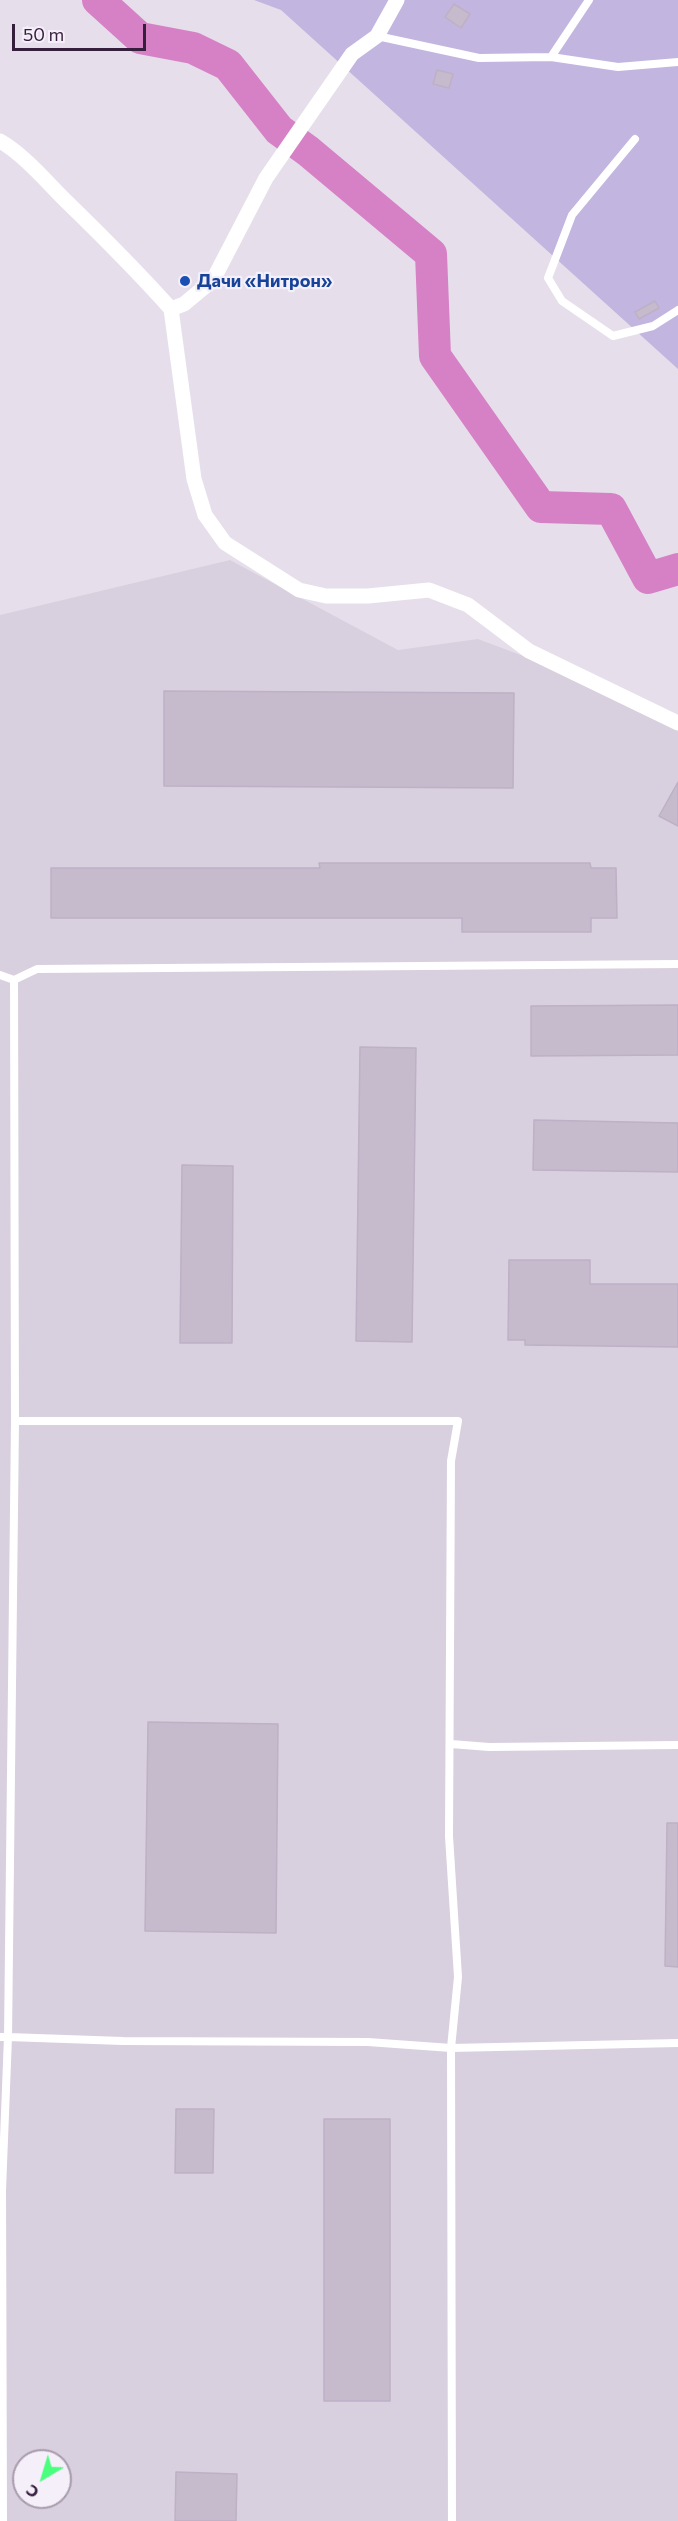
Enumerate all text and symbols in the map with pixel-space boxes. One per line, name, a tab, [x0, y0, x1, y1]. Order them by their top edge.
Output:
scale bar	[15, 12, 148, 50]
text: 50 m	[23, 23, 64, 45]
place label: Дачи «Нитрон»	[197, 270, 332, 292]
marker: Дачи «Нитрон»	[178, 274, 192, 288]
north arrow	[12, 2449, 72, 2509]
text: С	[22, 2481, 42, 2503]

